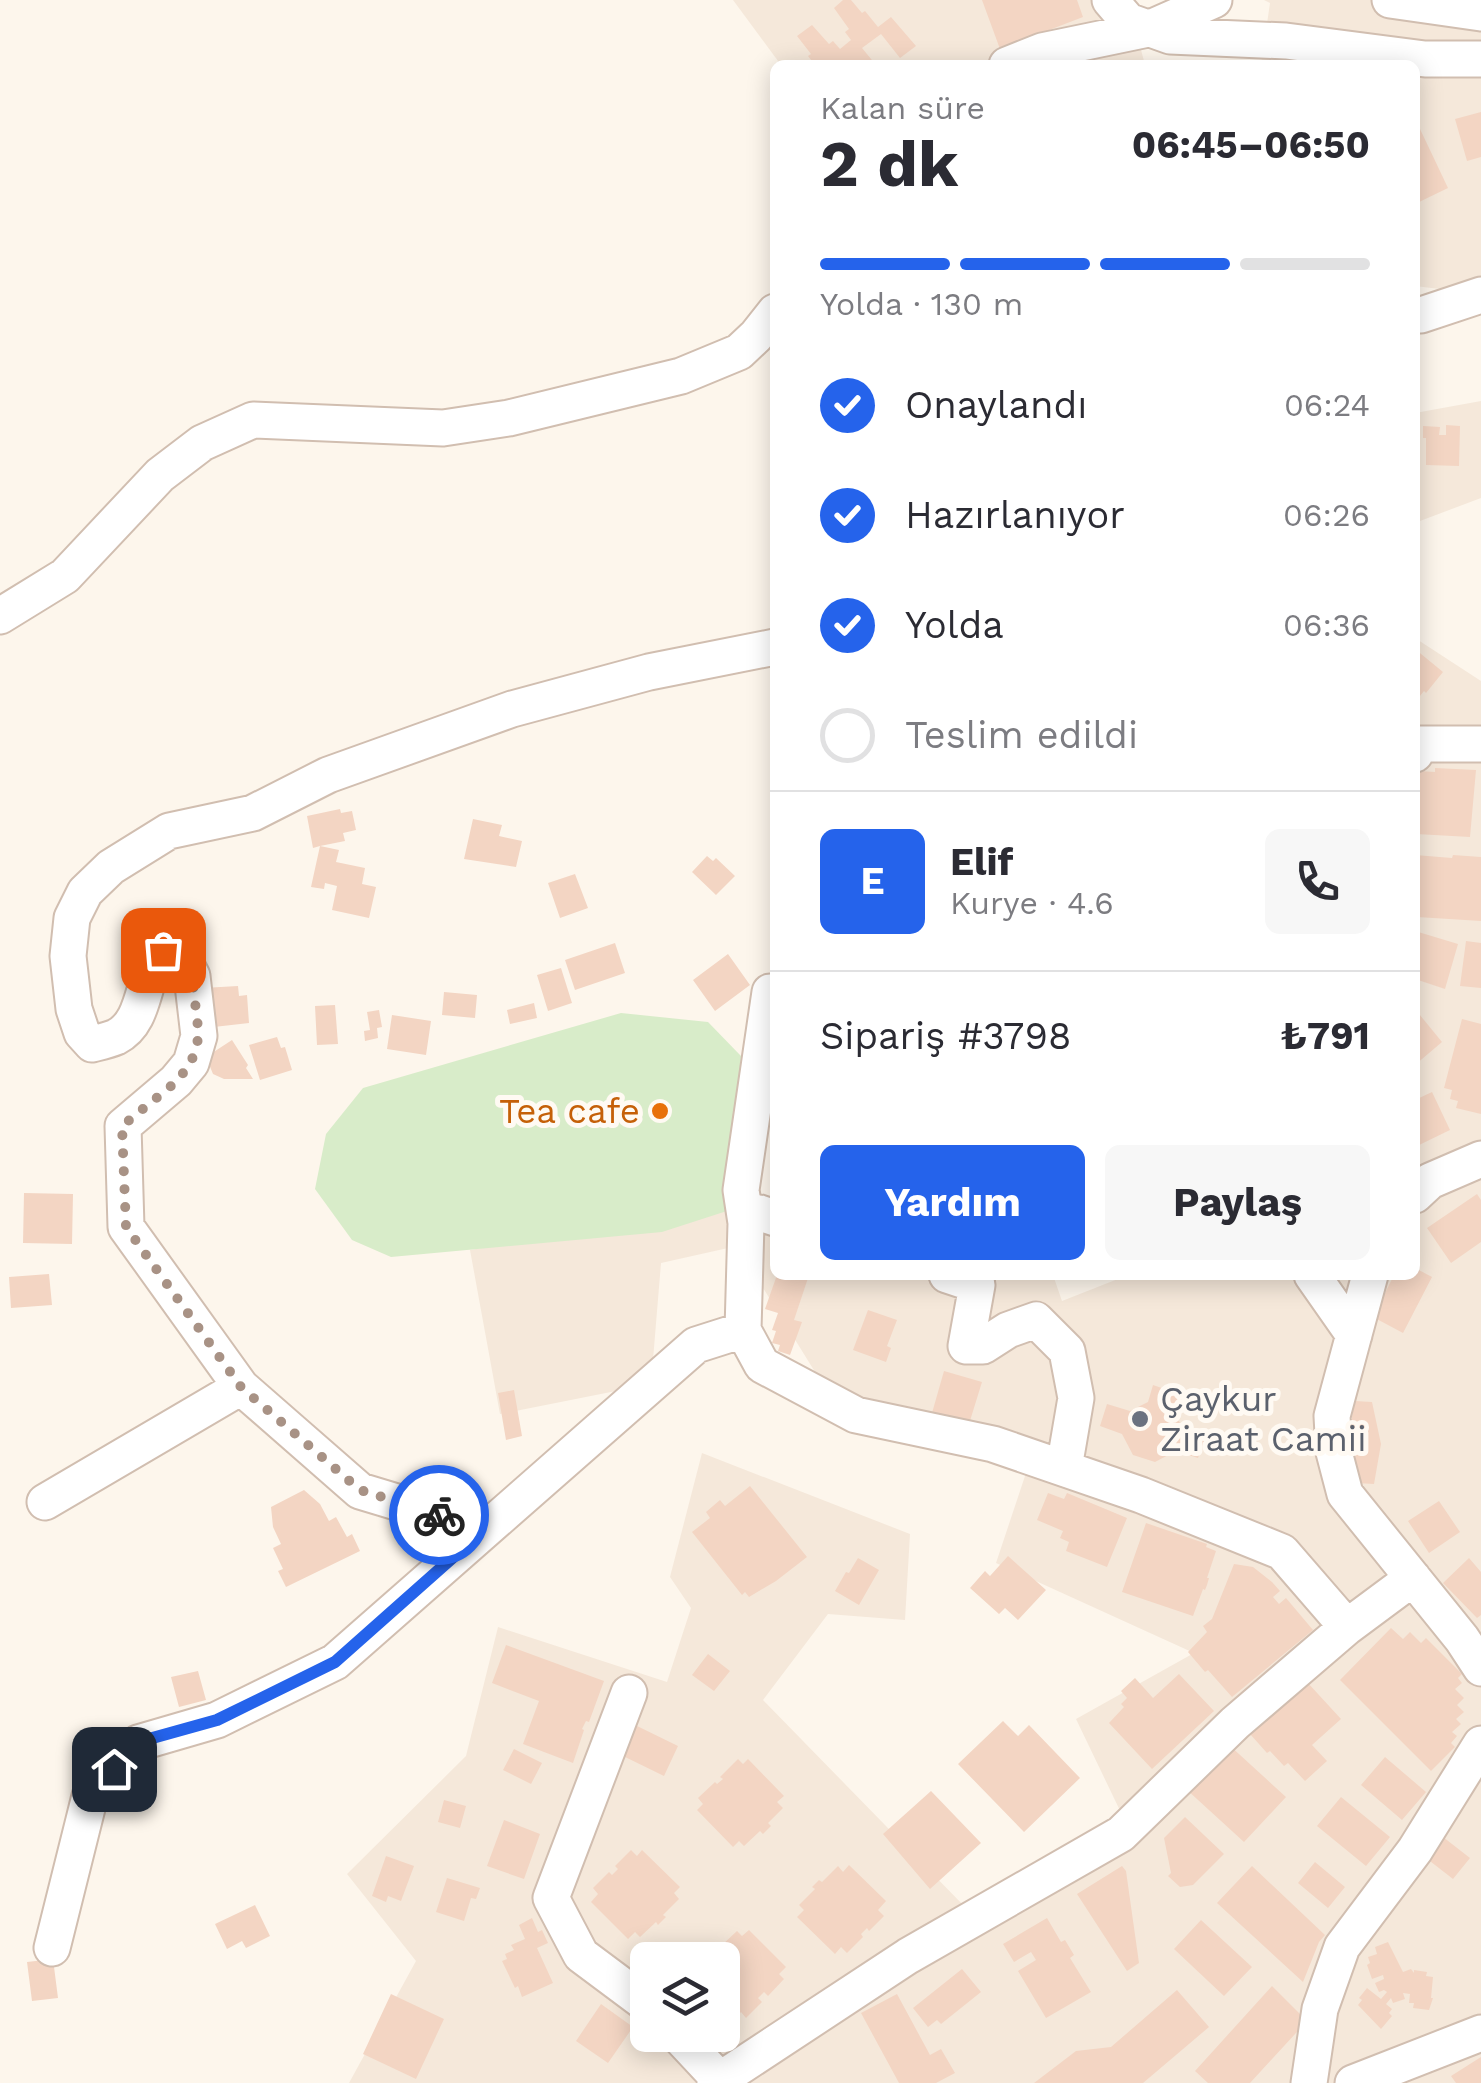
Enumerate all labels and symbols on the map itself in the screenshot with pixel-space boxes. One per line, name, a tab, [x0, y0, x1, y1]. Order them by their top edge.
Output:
pin	[121, 908, 206, 993]
place label: Tea cafe	[499, 1090, 640, 1132]
marker: Tea cafe	[649, 1100, 671, 1122]
place label: Çaykur Ziraat Camii	[1160, 1378, 1366, 1460]
marker: Çaykur Ziraat Camii	[1129, 1408, 1151, 1430]
courier	[389, 1465, 489, 1565]
pin	[72, 1727, 157, 1812]

